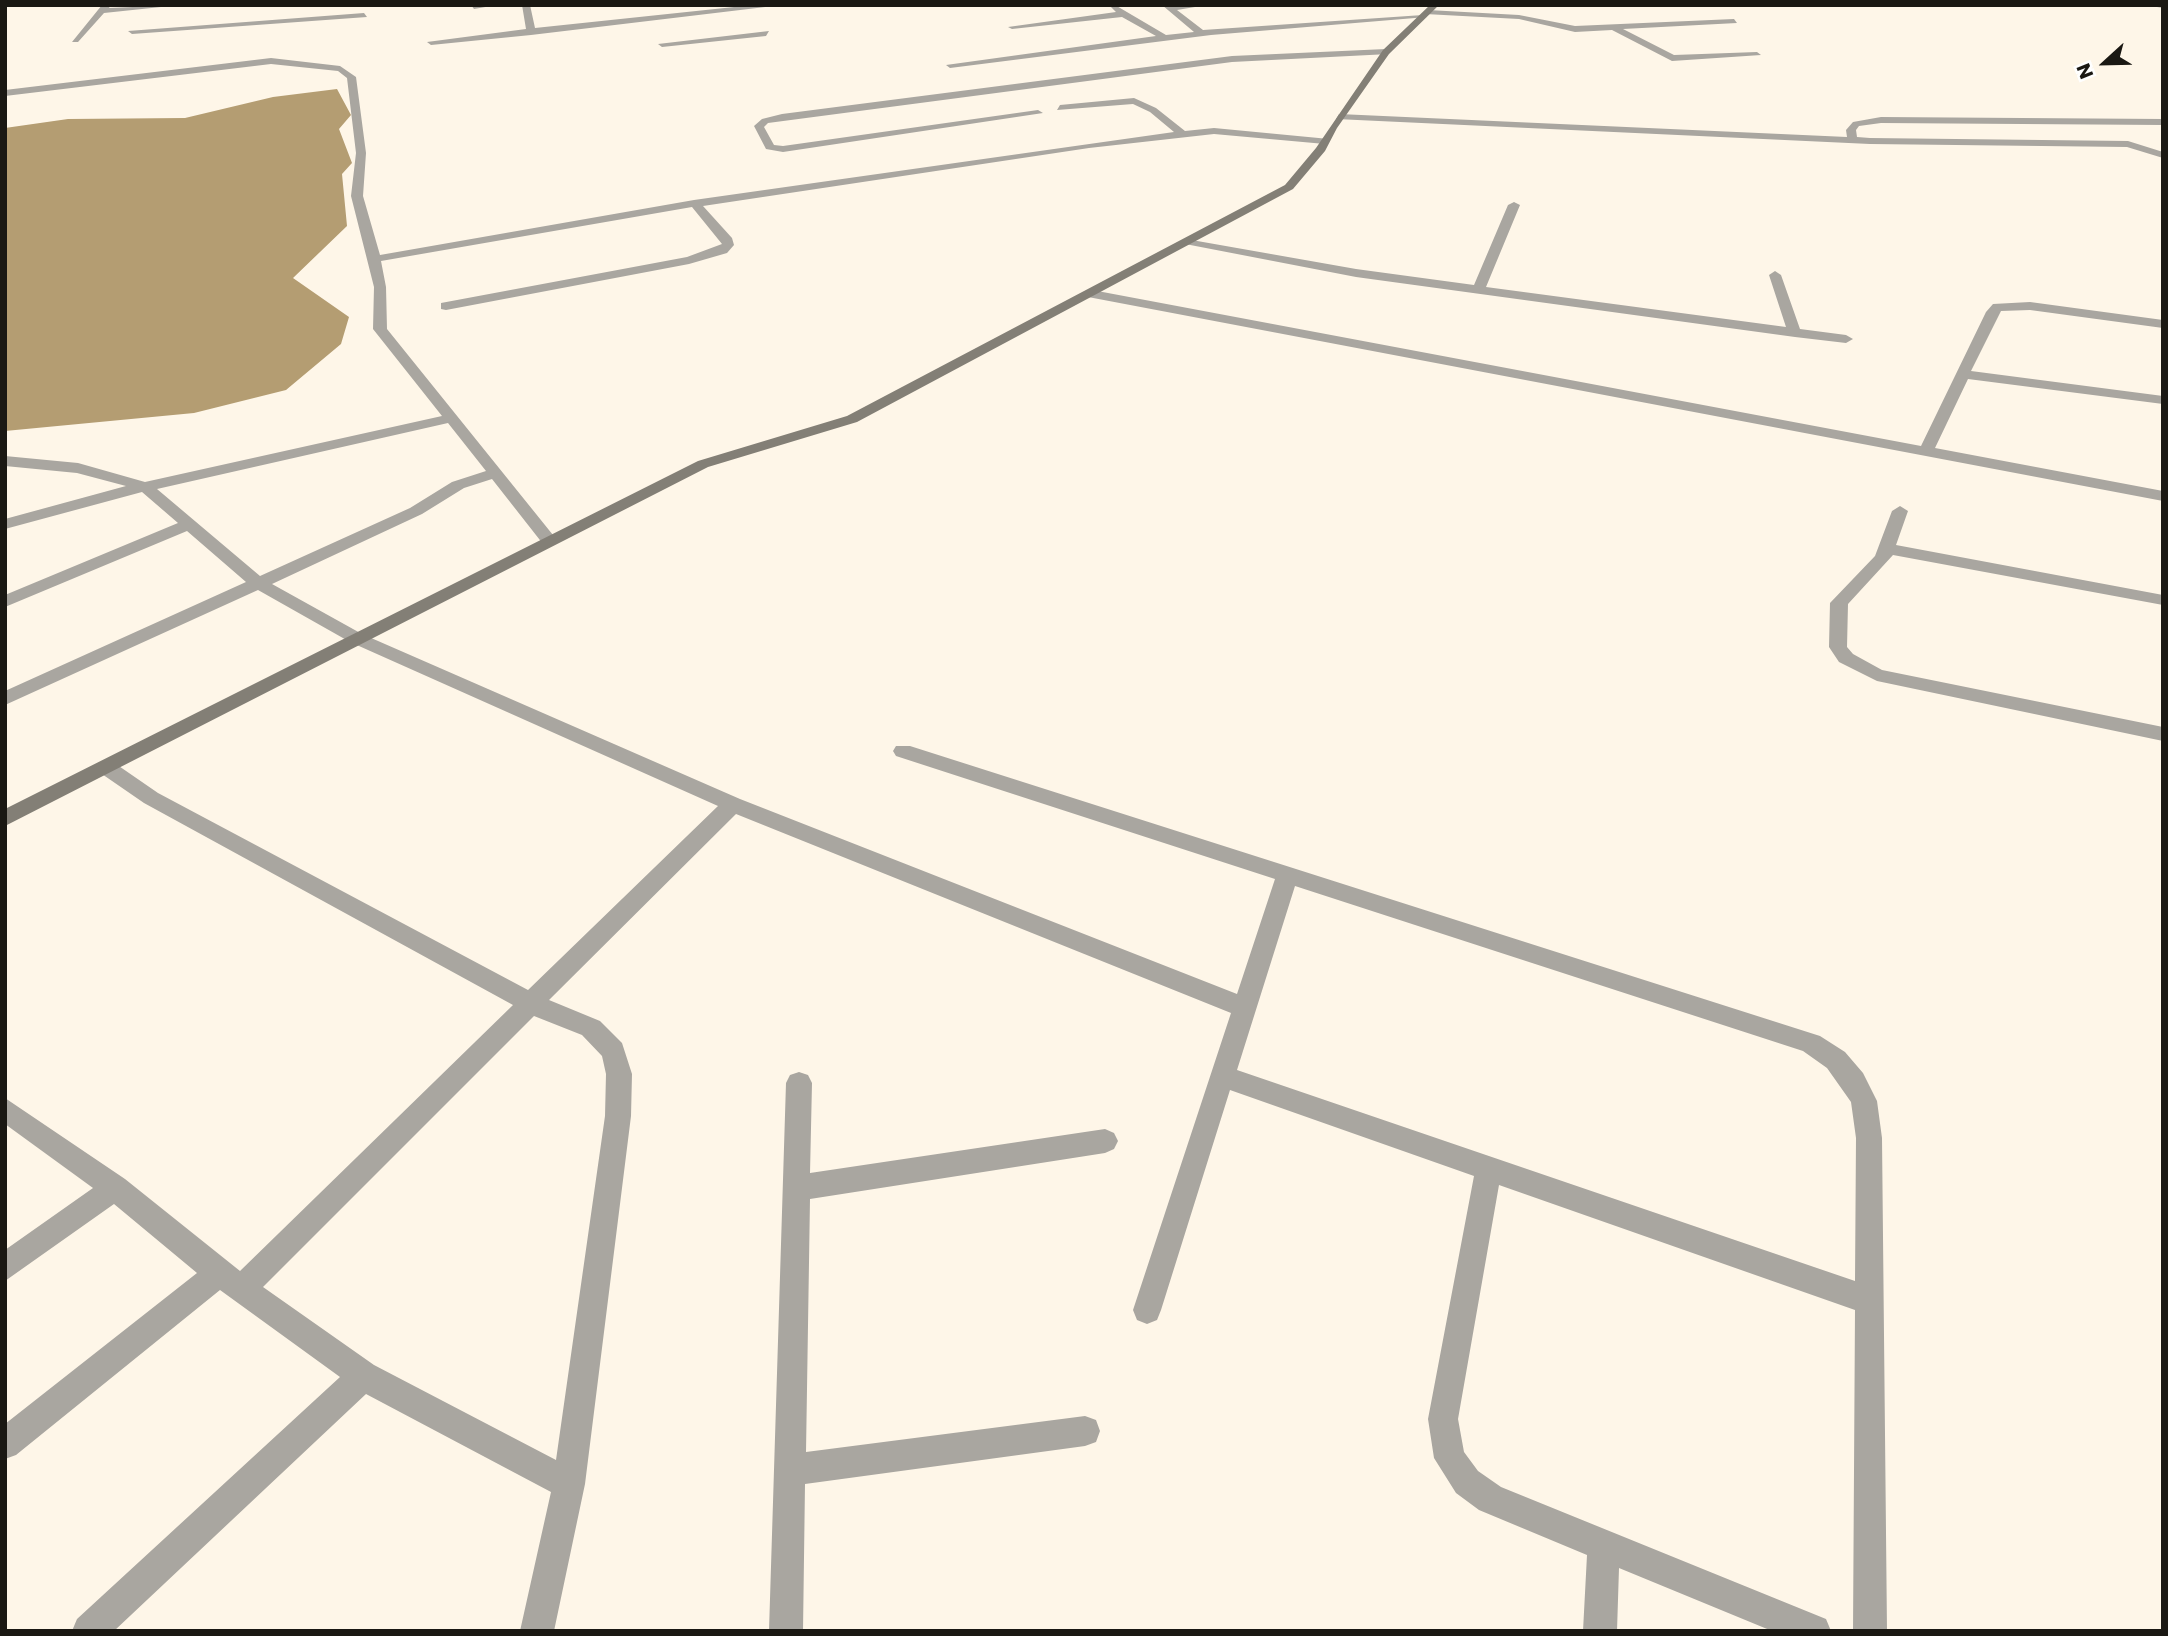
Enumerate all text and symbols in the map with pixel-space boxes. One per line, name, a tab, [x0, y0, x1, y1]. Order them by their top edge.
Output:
north arrow	[2070, 28, 2140, 98]
text: N	[2070, 59, 2100, 83]

